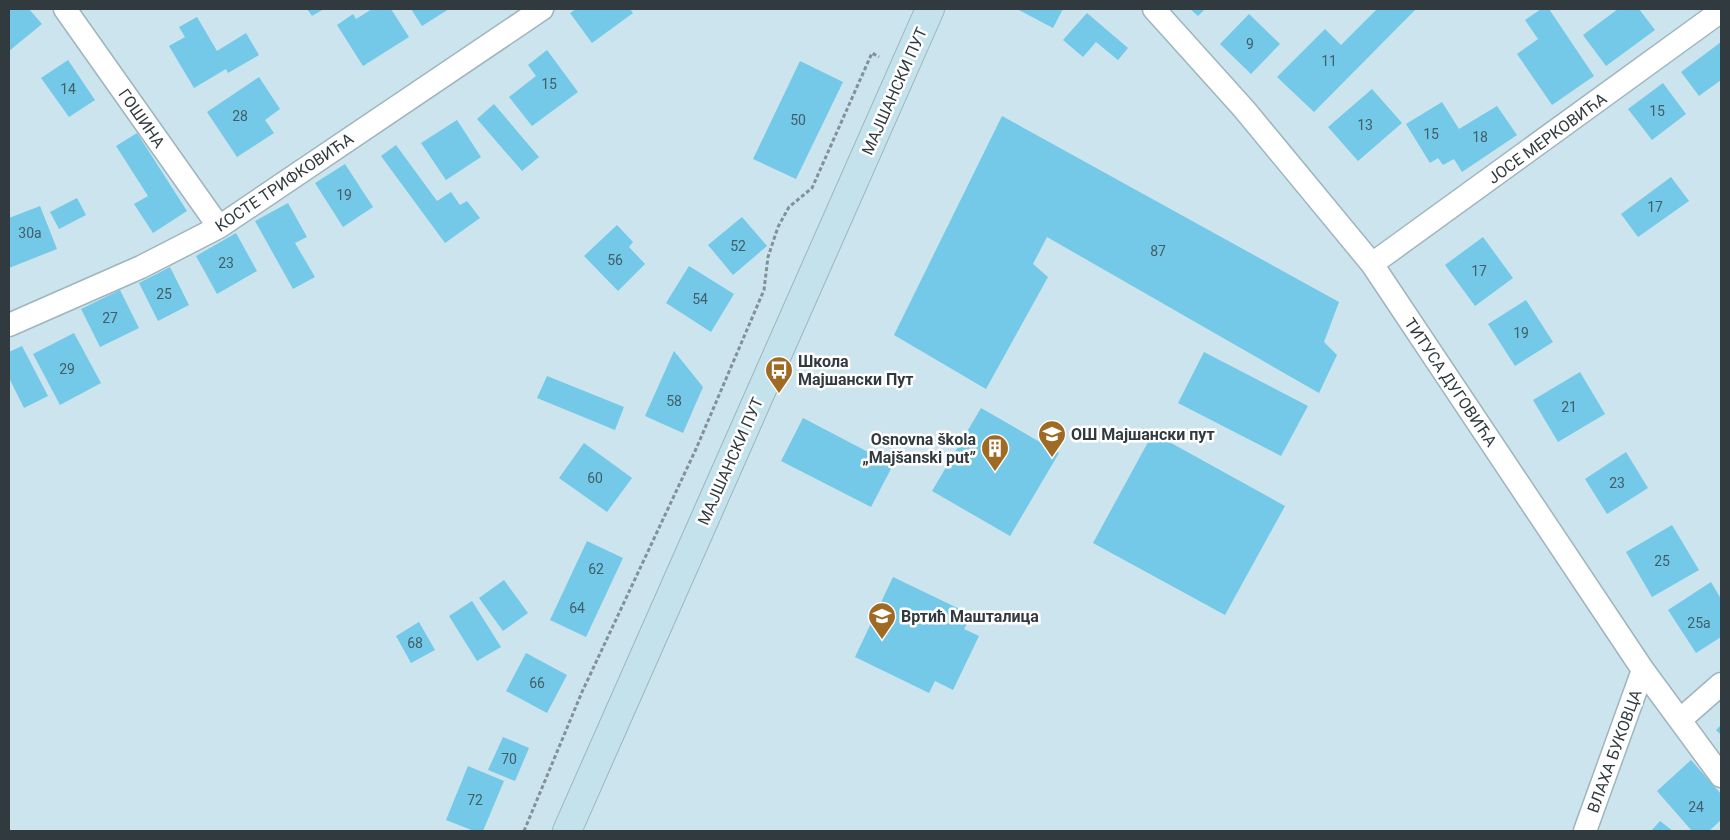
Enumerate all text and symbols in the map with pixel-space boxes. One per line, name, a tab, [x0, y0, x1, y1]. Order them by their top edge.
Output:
street label: МАЈШАНСКИ ПУТ	[858, 24, 931, 158]
house number: 9	[1246, 36, 1254, 52]
house number: 11	[1321, 53, 1337, 69]
house number: 15	[541, 76, 557, 92]
house number: 14	[60, 81, 76, 97]
street label: ГОШИНА	[114, 85, 169, 152]
street label: ЈОСЕ МЕРКОВИЋА	[1484, 89, 1611, 188]
house number: 15	[1649, 103, 1665, 119]
house number: 28	[232, 108, 248, 124]
house number: 50	[790, 112, 806, 128]
house number: 13	[1357, 117, 1373, 133]
house number: 15	[1423, 126, 1439, 142]
street label: КОСТЕ ТРИФКОВИЋА	[212, 129, 357, 236]
house number: 18	[1472, 129, 1488, 145]
house number: 19	[336, 187, 352, 203]
house number: 17	[1647, 199, 1663, 215]
house number: 30a	[18, 225, 42, 241]
house number: 52	[730, 238, 746, 254]
house number: 87	[1150, 243, 1166, 259]
house number: 56	[607, 252, 623, 268]
house number: 23	[218, 255, 234, 271]
house number: 17	[1471, 263, 1487, 279]
house number: 25	[156, 286, 172, 302]
house number: 54	[692, 291, 708, 307]
house number: 27	[102, 310, 118, 326]
street label: ТИТУСА ДУГОВИЋА	[1400, 314, 1501, 451]
house number: 19	[1513, 325, 1529, 341]
place label: Школа Мајшански Пут	[798, 352, 914, 389]
bus stop icon: Школа Мајшански Пут	[764, 355, 794, 394]
house number: 29	[59, 361, 75, 377]
house number: 58	[666, 393, 682, 409]
street label: МАЈШАНСКИ ПУТ	[694, 394, 767, 528]
house number: 21	[1561, 399, 1577, 415]
school or university icon: ОШ Мајшански пут	[1037, 419, 1067, 458]
place label: ОШ Мајшански пут	[1071, 425, 1215, 444]
place label: Osnovna škola „Majšanski put”	[862, 430, 976, 467]
building icon: Osnovna škola „Majšanski put”	[980, 433, 1010, 472]
house number: 60	[587, 470, 603, 486]
house number: 23	[1609, 475, 1625, 491]
house number: 25	[1654, 553, 1670, 569]
house number: 62	[588, 561, 604, 577]
house number: 64	[569, 600, 585, 616]
school or university icon: Вртић Машталица	[867, 601, 897, 640]
place label: Вртић Машталица	[901, 607, 1039, 626]
house number: 25a	[1687, 615, 1711, 631]
house number: 68	[407, 635, 423, 651]
house number: 66	[529, 675, 545, 691]
street label: ВЛАХА БУКОВЦА	[1583, 686, 1646, 815]
house number: 70	[501, 751, 517, 767]
house number: 72	[467, 792, 483, 808]
house number: 24	[1688, 799, 1704, 815]

